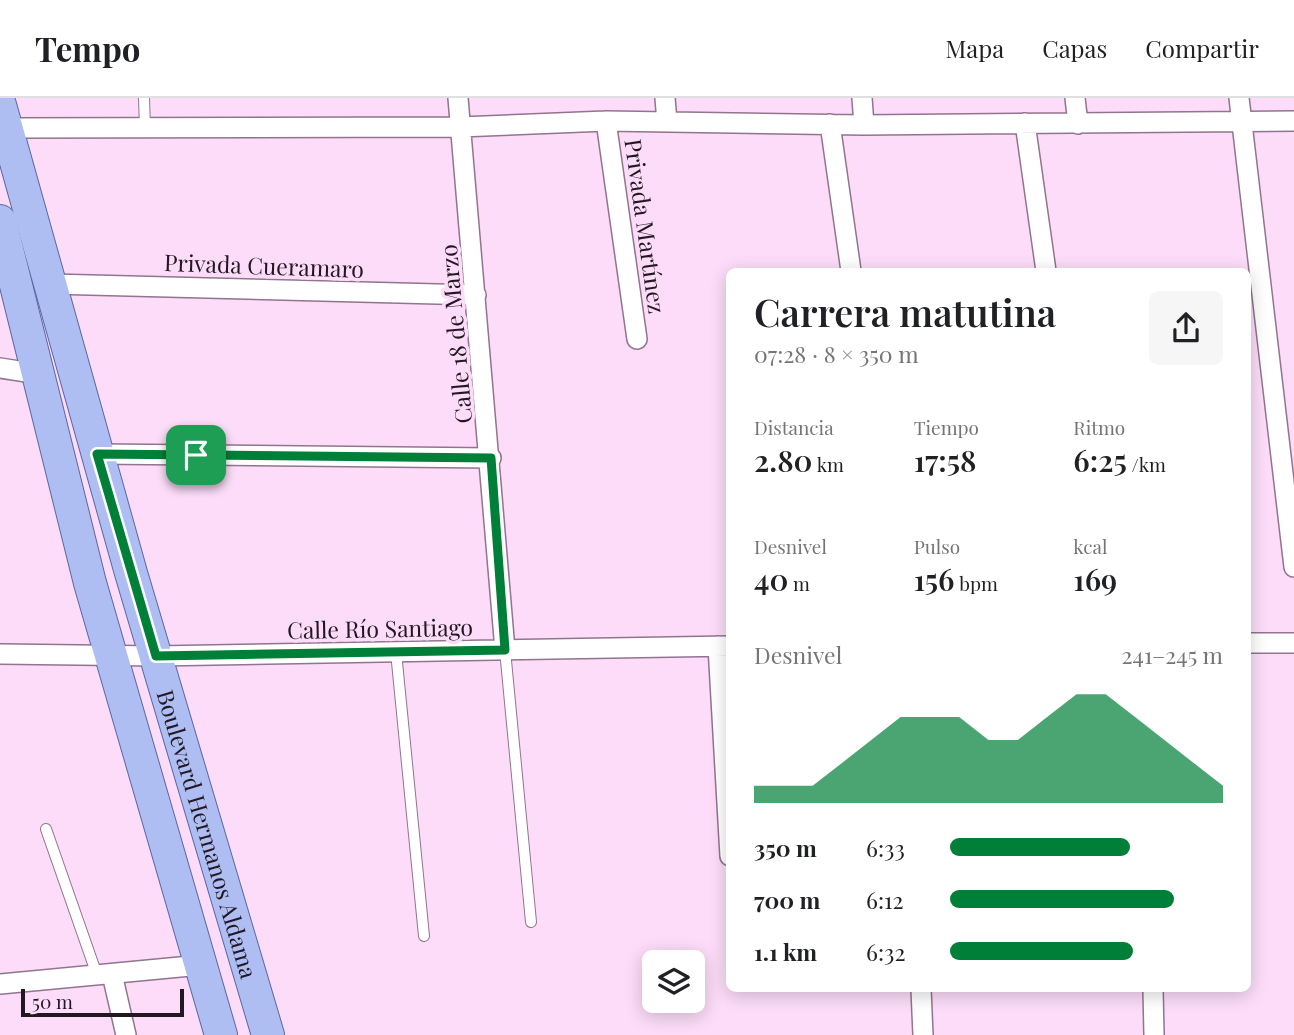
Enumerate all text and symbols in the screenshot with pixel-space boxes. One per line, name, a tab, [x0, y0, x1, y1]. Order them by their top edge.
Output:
text: Tempo	[35, 26, 140, 70]
text: Mapa	[946, 32, 1004, 64]
text: Capas	[1042, 32, 1107, 64]
text: Compartir	[1145, 32, 1259, 64]
street label: Privada Martínez	[618, 137, 674, 315]
street label: Calle 18 de Marzo	[432, 243, 478, 425]
street label: Privada Cueramaro	[164, 246, 364, 284]
text: Carrera matutina	[754, 286, 1056, 337]
button: share	[1149, 291, 1223, 365]
text: 07:28 · 8 × 350 m	[754, 338, 919, 369]
text: Distancia	[754, 414, 834, 440]
text: Tiempo	[914, 414, 979, 440]
text: Ritmo	[1073, 414, 1125, 440]
pin	[166, 425, 226, 485]
icon: arrive	[177, 436, 215, 474]
text: 2.80	[754, 440, 813, 480]
text: 17:58	[914, 440, 976, 480]
text: 6:25	[1073, 440, 1127, 480]
text: km	[813, 451, 844, 477]
text: /km	[1127, 451, 1166, 477]
text: Desnivel	[754, 533, 827, 559]
text: Pulso	[914, 533, 960, 559]
text: kcal	[1073, 533, 1107, 559]
text: 40	[754, 559, 788, 599]
text: 156	[914, 559, 954, 599]
text: 169	[1073, 559, 1117, 599]
text: m	[788, 570, 810, 596]
text: bpm	[954, 570, 998, 596]
street label: Calle Río Santiago	[287, 611, 473, 645]
text: Desnivel	[754, 639, 842, 670]
text: 241–245 m	[1122, 639, 1223, 670]
street label: Boulevard Hermanos Aldama	[151, 686, 266, 982]
text: 350 m	[754, 832, 817, 863]
text: 6:33	[866, 832, 905, 863]
text: 700 m	[754, 884, 820, 915]
text: 6:12	[866, 884, 904, 915]
text: 1.1 km	[754, 936, 817, 967]
text: 6:32	[866, 936, 905, 967]
map controls	[642, 950, 705, 1013]
button: layers	[642, 950, 705, 1013]
scale bar	[21, 986, 184, 1018]
text: 50 m	[32, 988, 73, 1014]

